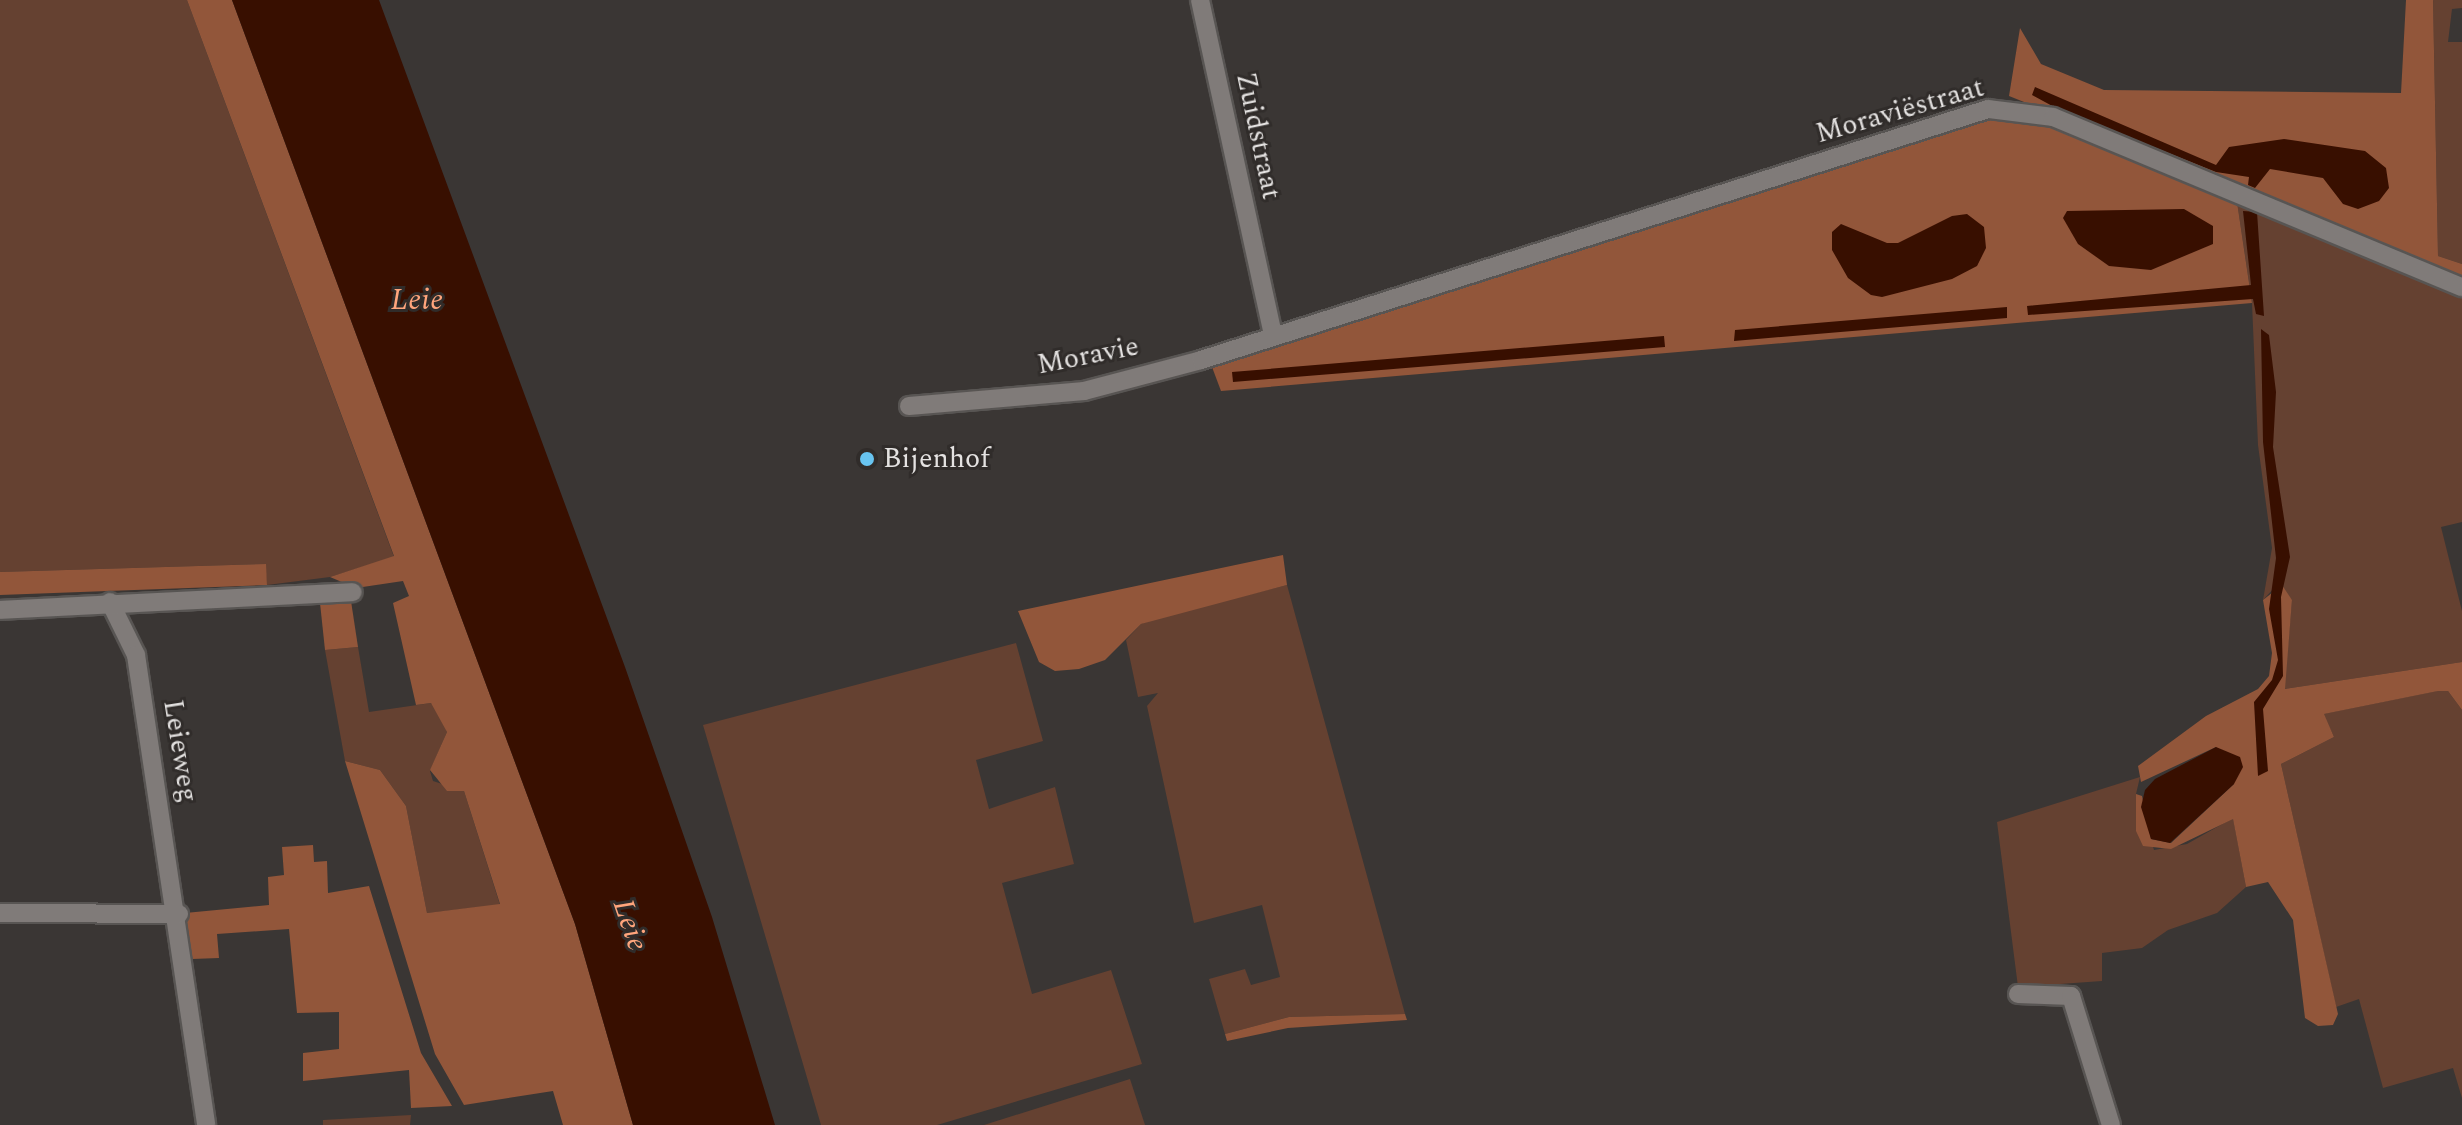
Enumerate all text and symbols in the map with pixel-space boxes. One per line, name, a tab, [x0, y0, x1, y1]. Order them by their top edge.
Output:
street label: Zuidstraat	[1228, 69, 1288, 203]
street label: Moraviëstraat	[1812, 71, 1988, 151]
water label: Leie	[391, 282, 443, 318]
street label: Moravie	[1034, 330, 1142, 382]
place label: Bijenhof	[883, 442, 990, 476]
marker: Bijenhof	[858, 450, 876, 468]
street label: Leieweg	[155, 697, 205, 805]
water label: Leie	[604, 894, 656, 956]

